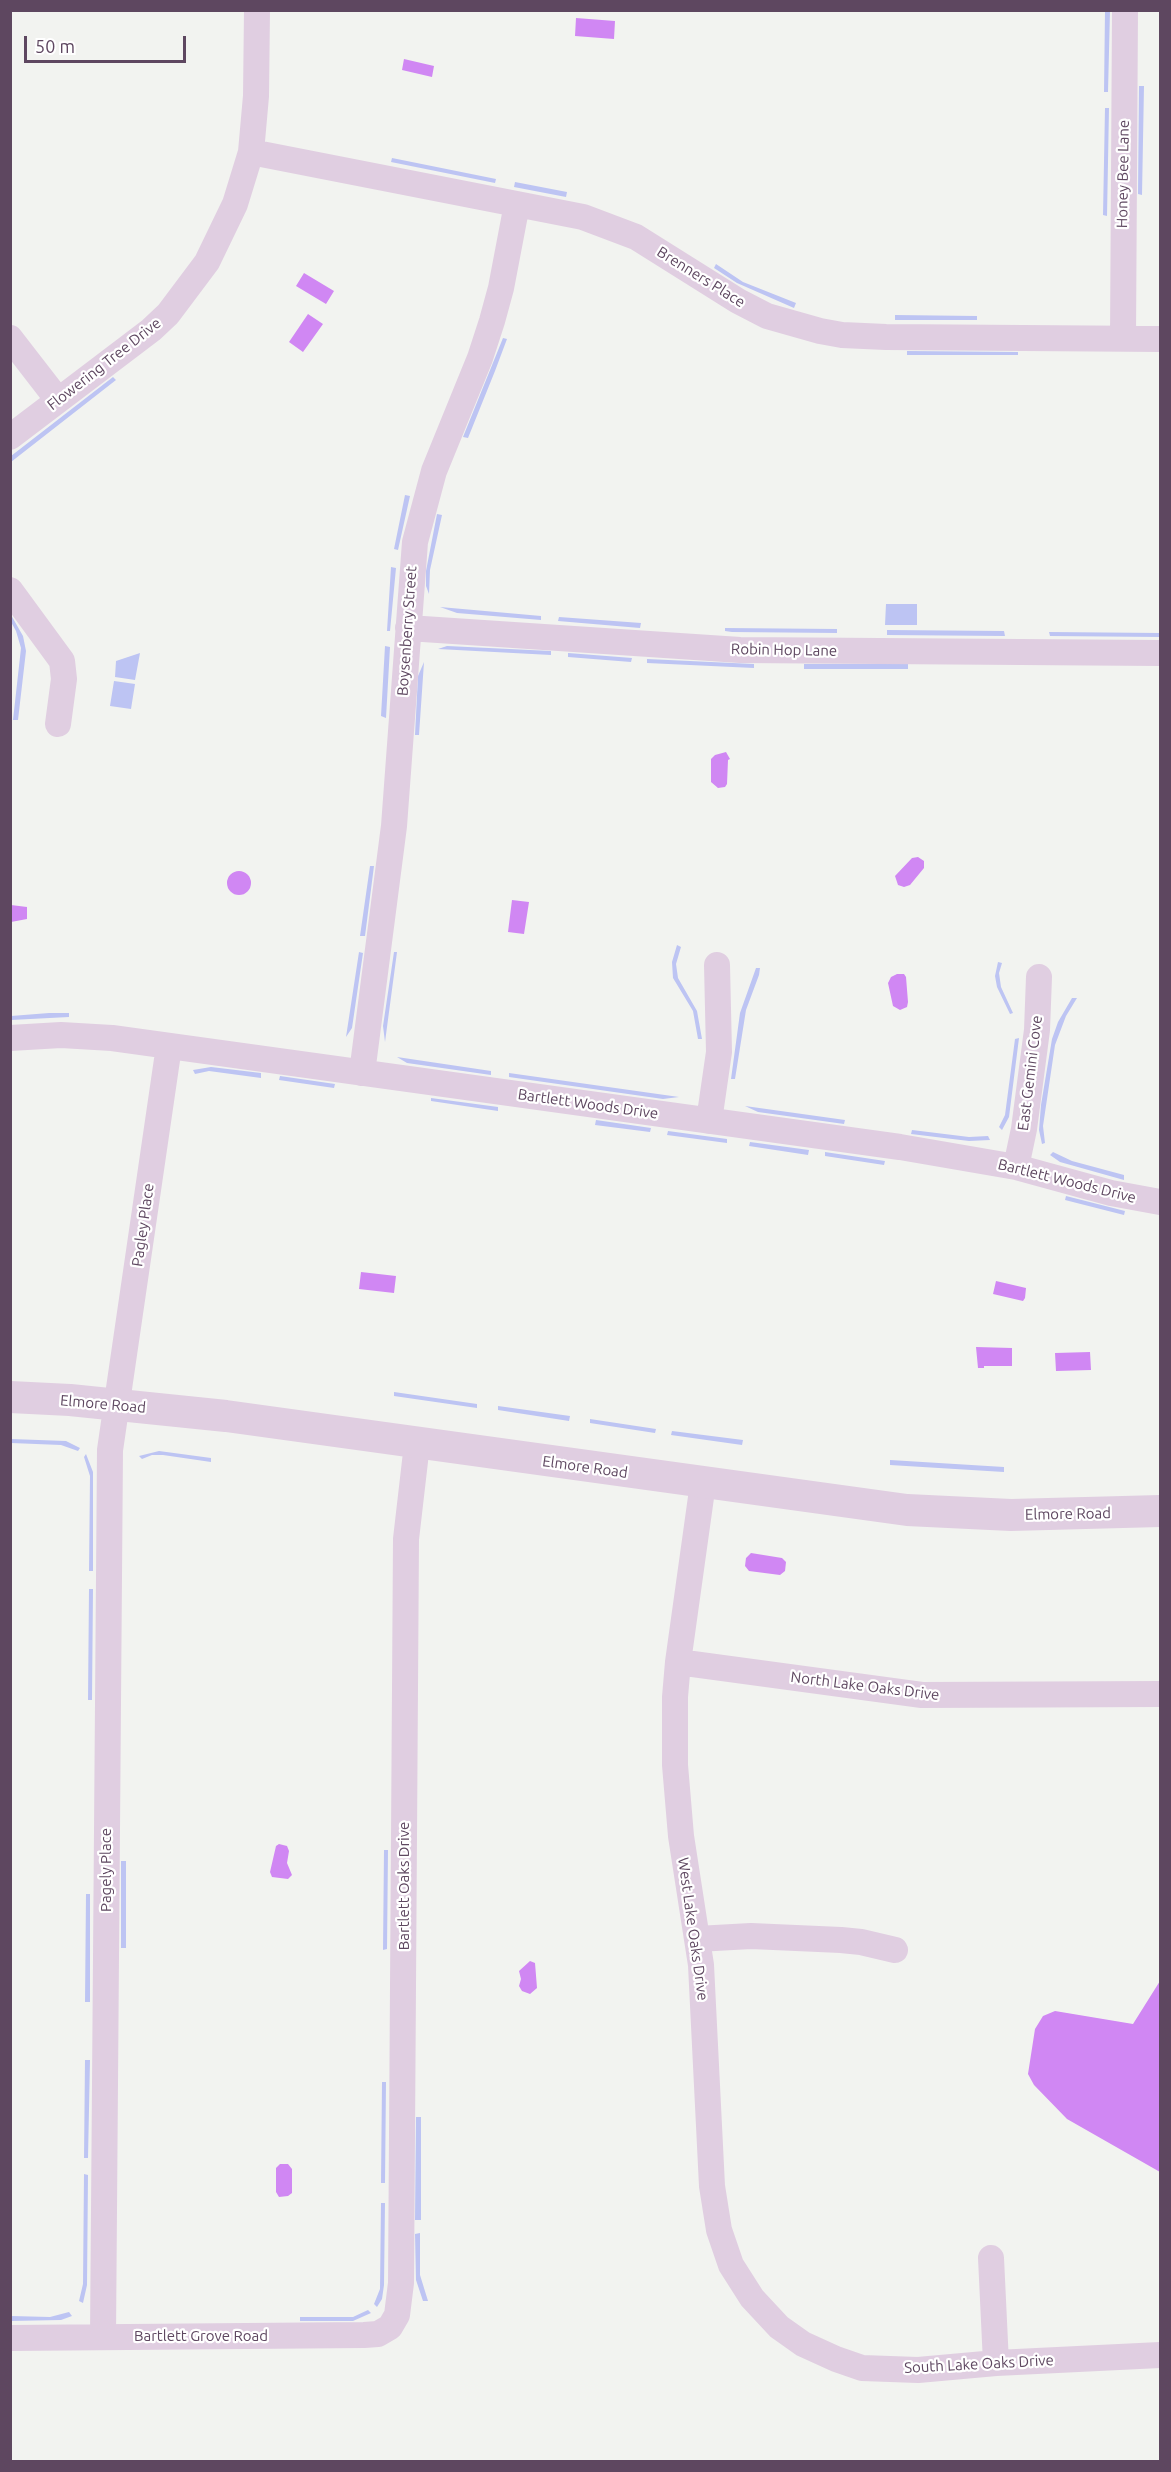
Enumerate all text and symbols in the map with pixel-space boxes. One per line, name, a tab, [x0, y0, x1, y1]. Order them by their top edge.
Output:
scale bar	[27, 24, 189, 62]
text: 50 m	[35, 36, 75, 56]
street label: Honey Bee Lane	[1113, 120, 1133, 228]
street label: Brenners Place	[654, 243, 748, 311]
street label: Flowering Tree Drive	[44, 314, 164, 414]
street label: Boysenberry Street	[393, 565, 421, 697]
street label: Robin Hop Lane	[731, 640, 837, 660]
street label: East Gemini Cove	[1014, 1014, 1046, 1132]
street label: Bartlett Woods Drive	[517, 1085, 659, 1123]
street label: Bartlett Woods Drive	[996, 1155, 1138, 1207]
street label: Pagley Place	[128, 1182, 158, 1268]
street label: Elmore Road	[59, 1391, 147, 1417]
street label: Elmore Road	[541, 1452, 629, 1482]
street label: Elmore Road	[1025, 1504, 1111, 1524]
street label: North Lake Oaks Drive	[790, 1668, 940, 1704]
street label: Bartlett Oaks Drive	[395, 1822, 413, 1950]
street label: Pagely Place	[97, 1828, 115, 1912]
street label: West Lake Oaks Drive	[674, 1856, 712, 2002]
street label: Bartlett Grove Road	[134, 2327, 268, 2345]
street label: South Lake Oaks Drive	[904, 2351, 1054, 2377]

